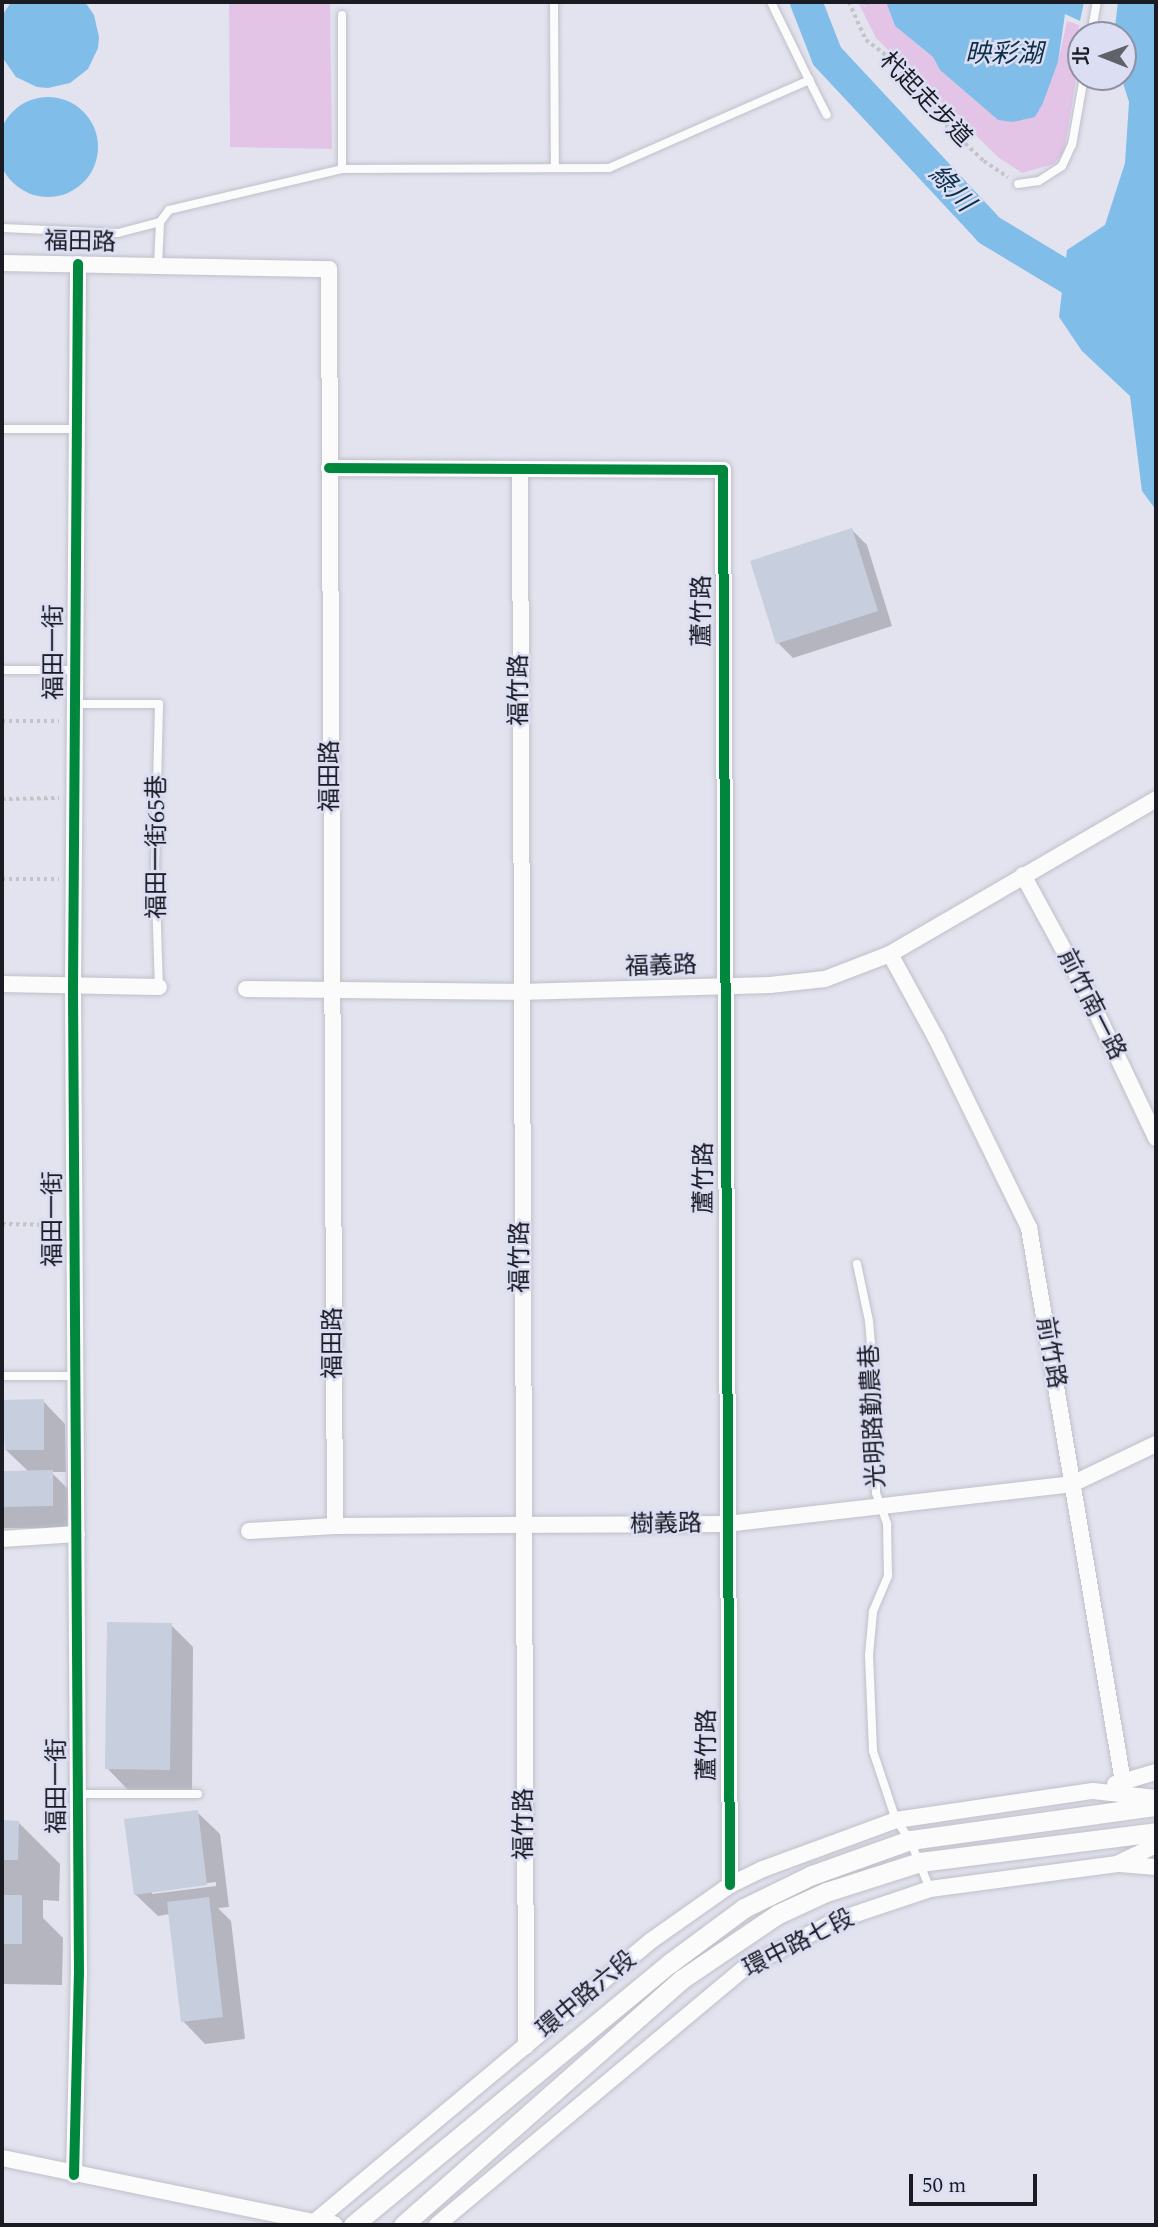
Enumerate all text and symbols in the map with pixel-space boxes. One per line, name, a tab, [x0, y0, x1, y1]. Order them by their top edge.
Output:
north arrow	[1067, 21, 1137, 91]
water label: 映彩湖	[965, 39, 1043, 71]
text: 北	[1068, 46, 1097, 65]
street label: 杙起走步道	[873, 47, 977, 153]
water label: 綠川	[922, 159, 980, 219]
street label: 福田路	[44, 228, 116, 258]
street label: 蘆竹路	[689, 575, 717, 647]
street label: 福田一街	[41, 604, 69, 700]
street label: 福竹路	[506, 654, 534, 726]
street label: 福田路	[317, 740, 345, 812]
street label: 福田一街65巷	[144, 775, 172, 919]
street label: 前竹南一路	[1051, 945, 1131, 1065]
street label: 福義路	[625, 951, 697, 983]
street label: 蘆竹路	[691, 1142, 719, 1214]
street label: 福田一街	[40, 1171, 68, 1267]
street label: 福竹路	[507, 1221, 535, 1293]
street label: 福田路	[320, 1307, 348, 1379]
street label: 前竹路	[1030, 1315, 1070, 1391]
street label: 光明路勤農巷	[856, 1343, 892, 1489]
street label: 樹義路	[630, 1510, 702, 1540]
street label: 蘆竹路	[694, 1709, 722, 1781]
street label: 福田一街	[44, 1738, 72, 1834]
street label: 福竹路	[511, 1788, 539, 1860]
street label: 環中路七段	[739, 1904, 859, 1984]
street label: 環中路六段	[532, 1945, 642, 2045]
scale bar	[913, 2160, 1041, 2204]
text: 50 m	[922, 2170, 966, 2202]

